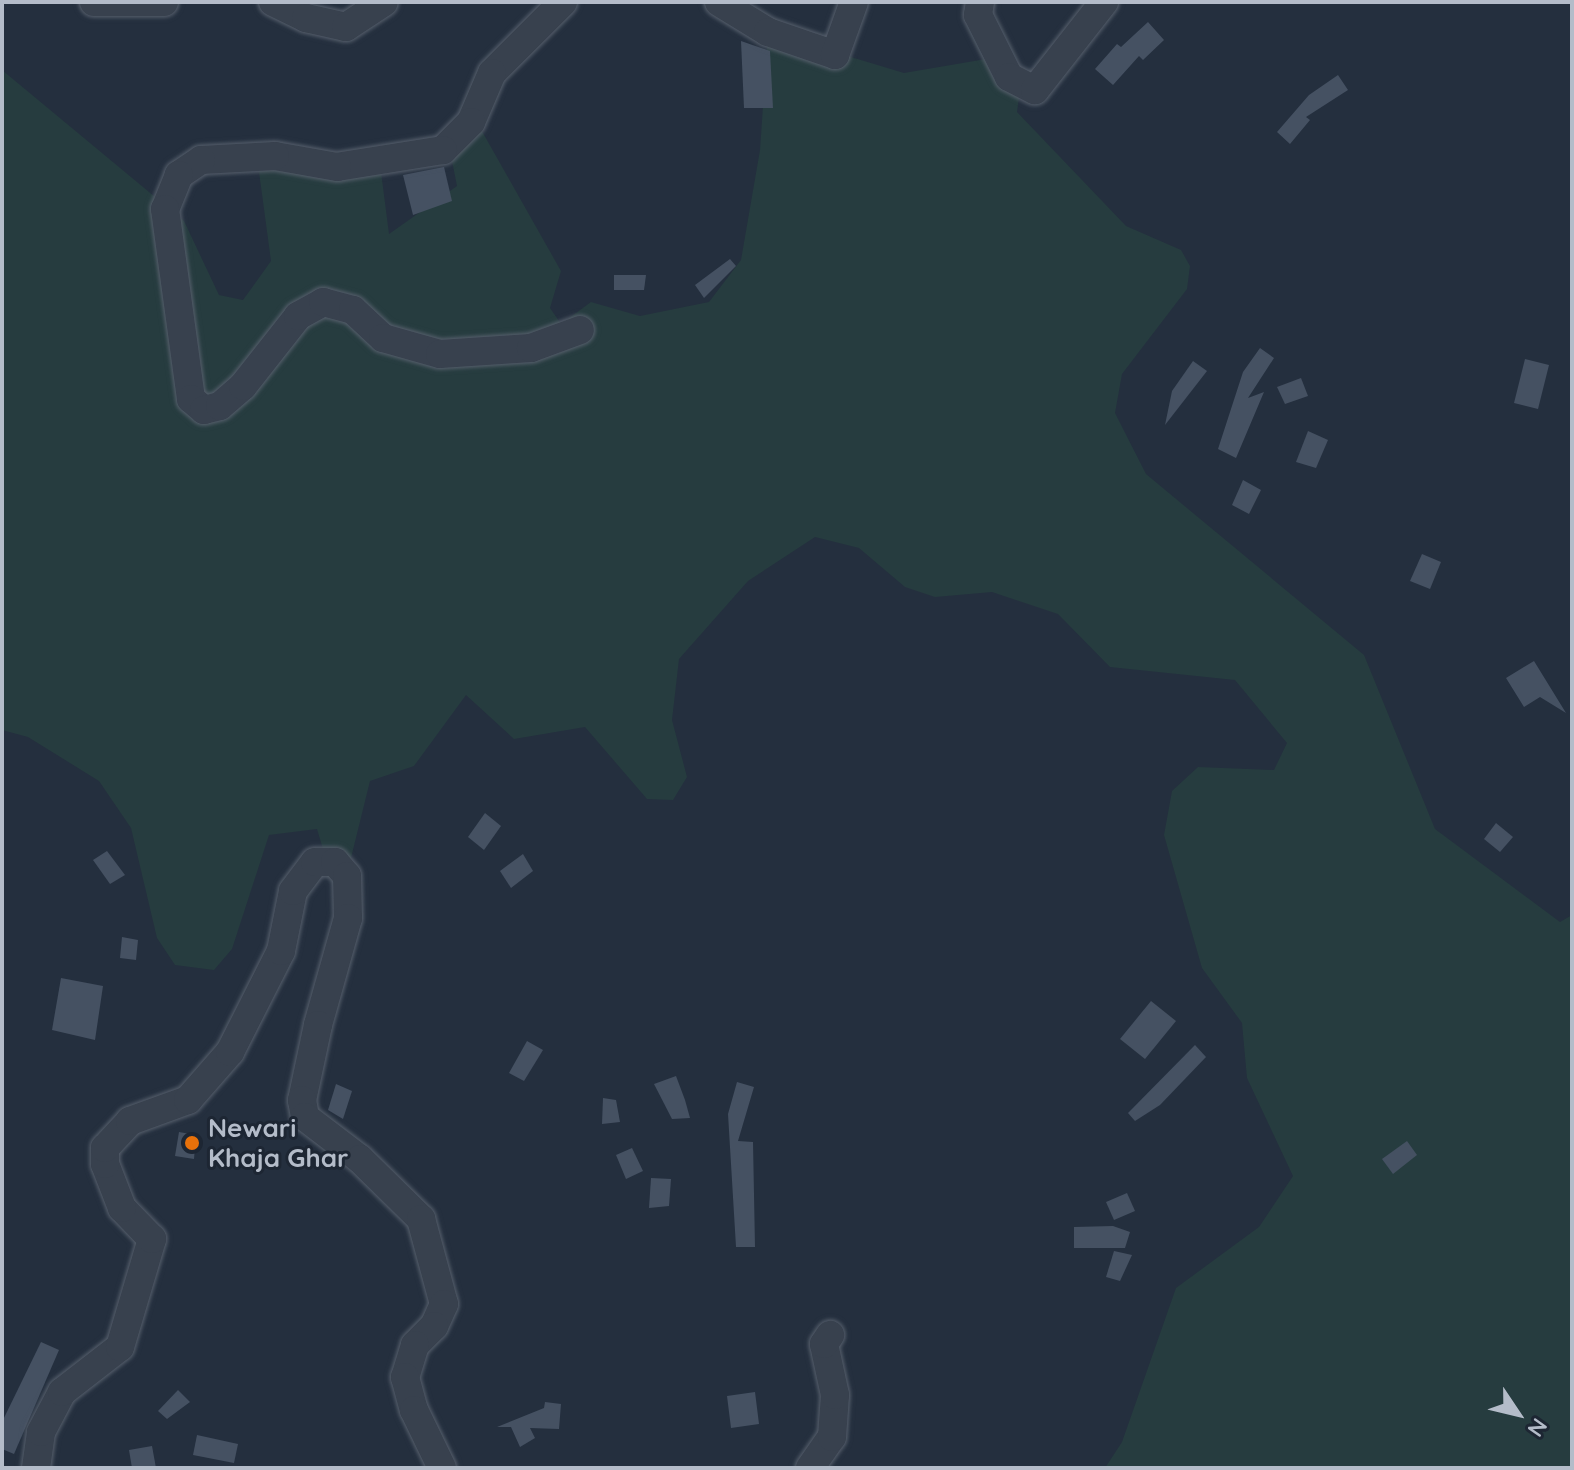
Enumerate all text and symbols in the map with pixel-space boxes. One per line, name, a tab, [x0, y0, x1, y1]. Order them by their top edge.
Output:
place label: Newari Khaja Ghar	[208, 1112, 348, 1174]
marker: Newari Khaja Ghar	[183, 1134, 201, 1152]
north arrow	[1478, 1374, 1558, 1454]
text: N	[1522, 1413, 1554, 1442]

